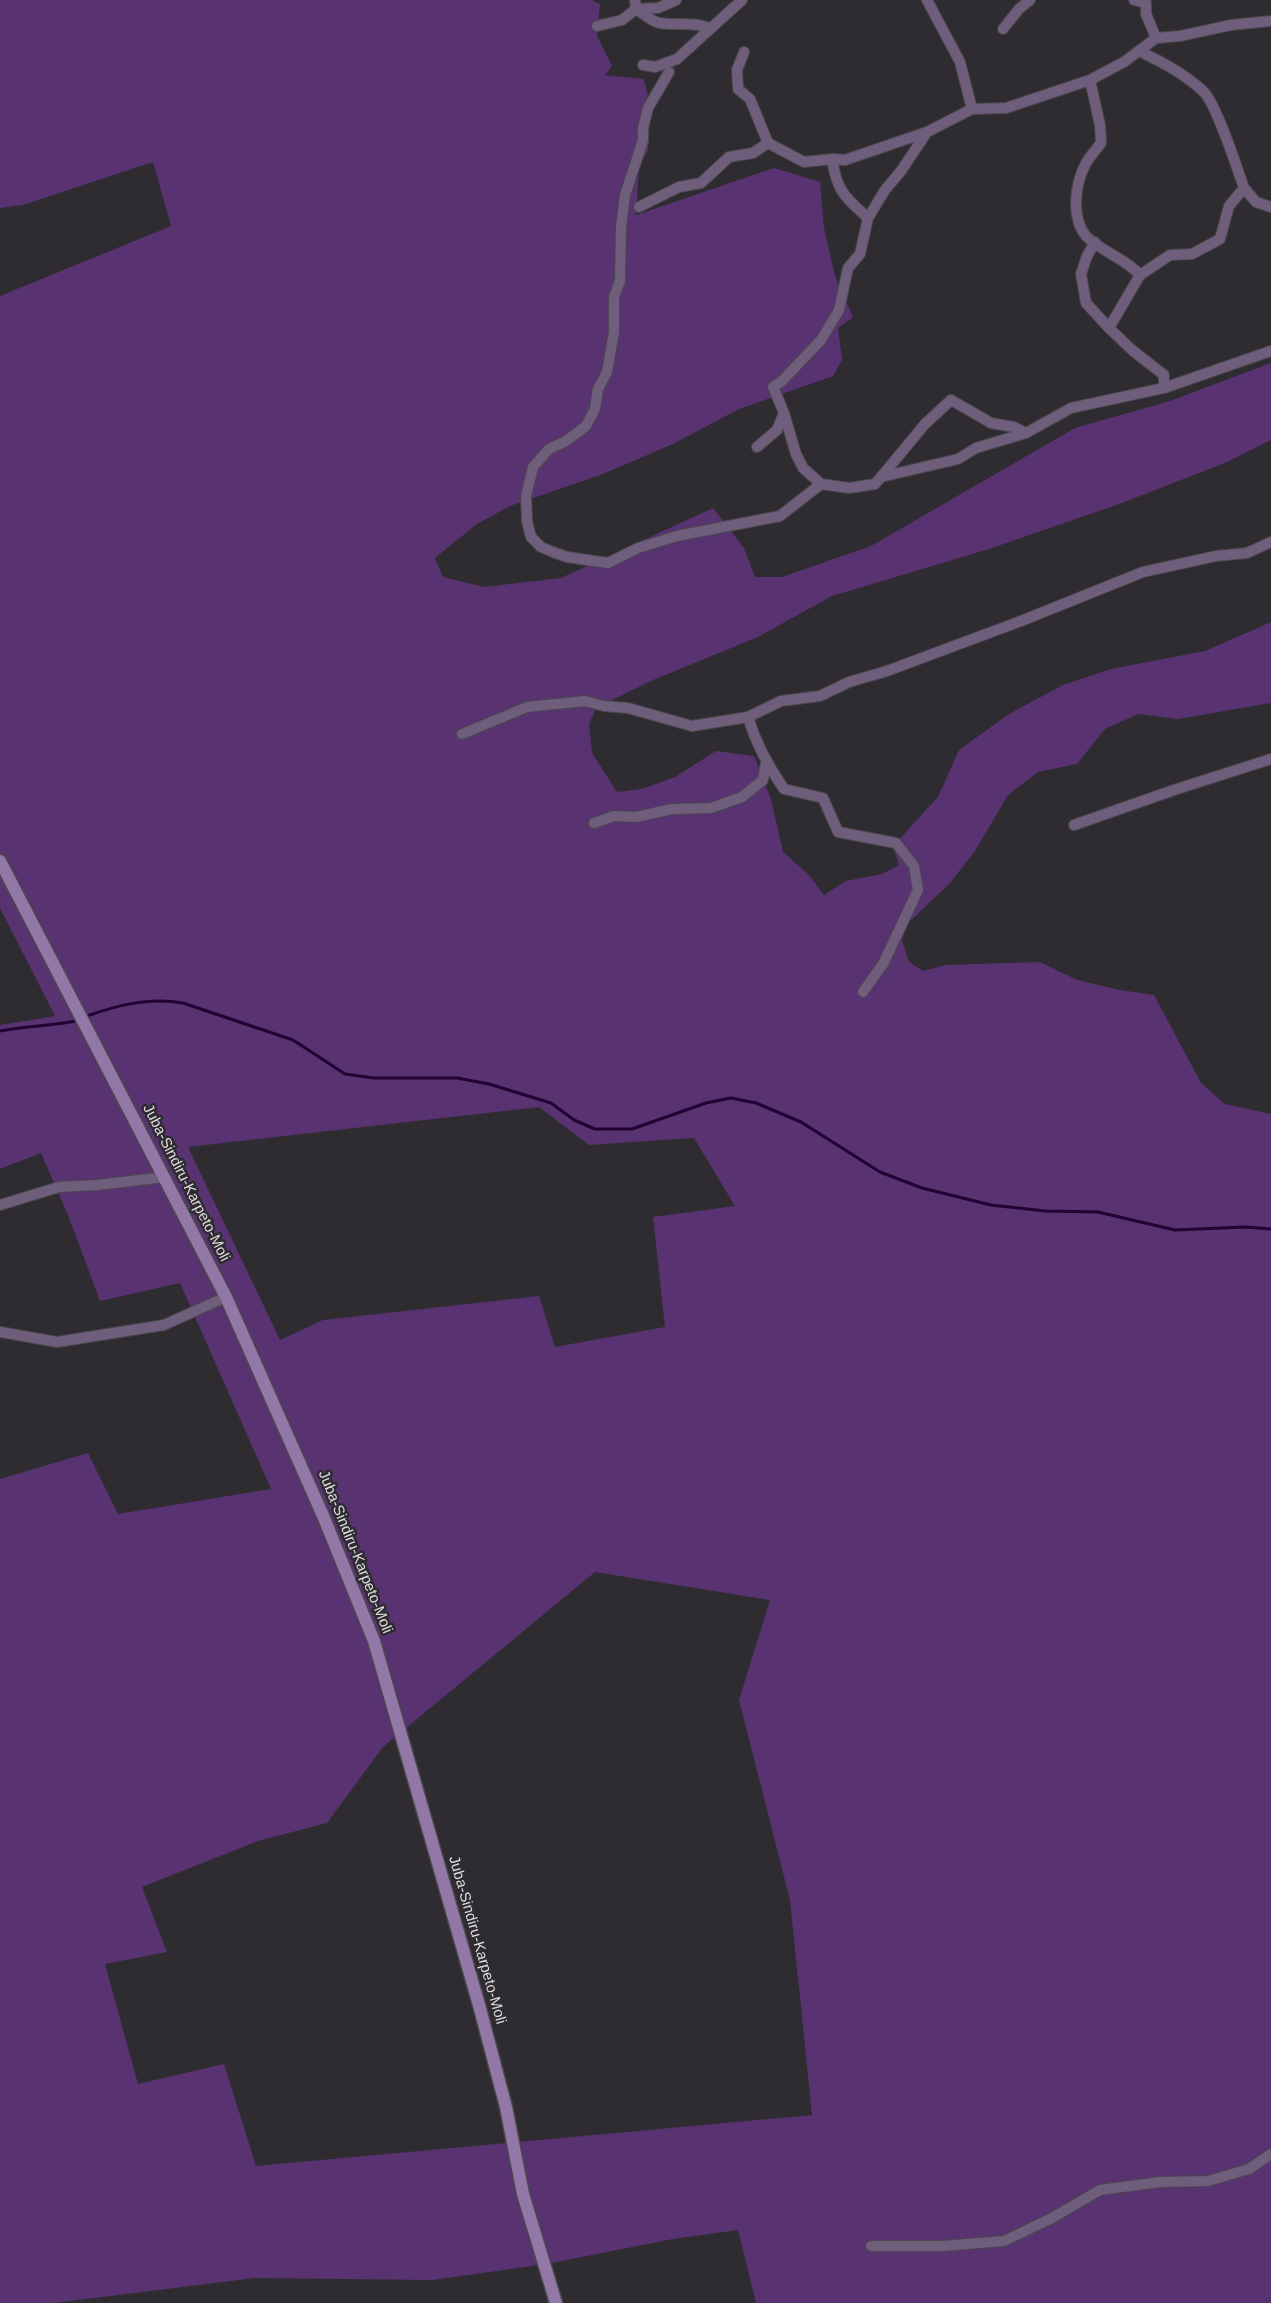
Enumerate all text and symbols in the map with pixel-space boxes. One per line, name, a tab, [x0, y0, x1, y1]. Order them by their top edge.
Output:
street label: Juba-Sindiru-Karpeto-Moli	[138, 1101, 234, 1265]
street label: Juba-Sindiru-Karpeto-Moli	[314, 1468, 396, 1636]
street label: Juba-Sindiru-Karpeto-Moli	[444, 1854, 510, 2026]

